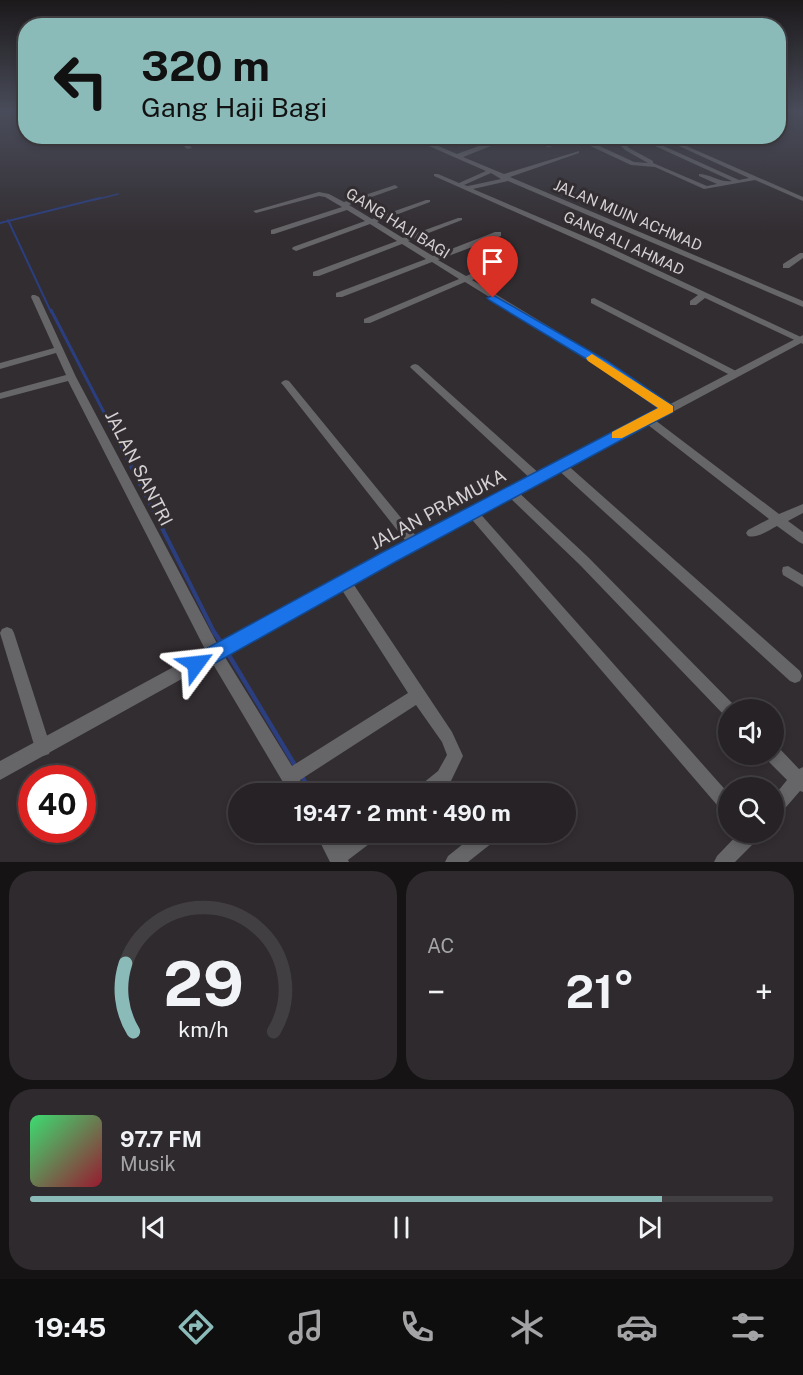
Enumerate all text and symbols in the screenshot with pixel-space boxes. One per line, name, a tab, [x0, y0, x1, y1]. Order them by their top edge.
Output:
text: 320 m	[141, 41, 270, 90]
icon: left	[42, 42, 120, 120]
text: Gang Haji Bagi	[141, 91, 327, 123]
street label: JALAN MUIN ACHMAD	[551, 176, 705, 254]
street label: GANG HAJI BAGI	[343, 184, 453, 262]
street label: GANG ALI AHMAD	[561, 208, 687, 278]
pin	[467, 236, 518, 298]
icon: arrive	[476, 245, 509, 278]
street label: JALAN SANTRI	[101, 407, 177, 529]
street label: JALAN PRAMUKA	[367, 464, 510, 554]
position arrow	[164, 632, 228, 696]
map controls	[718, 699, 784, 843]
button: sound	[718, 699, 784, 765]
speed limit sign: 40	[18, 765, 96, 843]
button: search	[718, 777, 784, 843]
text: 19:47 · 2 mnt · 490 m	[293, 800, 511, 826]
text: AC	[427, 934, 454, 958]
text: 29	[163, 947, 243, 1020]
text: 21°	[565, 965, 635, 1018]
text: −	[427, 973, 445, 1011]
text: +	[755, 973, 773, 1011]
text: km/h	[178, 1018, 228, 1043]
text: 97.7 FM	[120, 1126, 202, 1152]
text: Musik	[120, 1152, 176, 1176]
icon: previous	[137, 1211, 170, 1244]
icon: pause	[385, 1211, 418, 1244]
icon: next	[633, 1211, 666, 1244]
icon: directions	[175, 1306, 217, 1348]
icon: music	[285, 1306, 327, 1348]
icon: phone	[396, 1306, 438, 1348]
icon: climate	[506, 1306, 548, 1348]
icon: car	[616, 1306, 658, 1348]
icon: filters	[727, 1306, 769, 1348]
text: 19:45	[34, 1311, 106, 1343]

